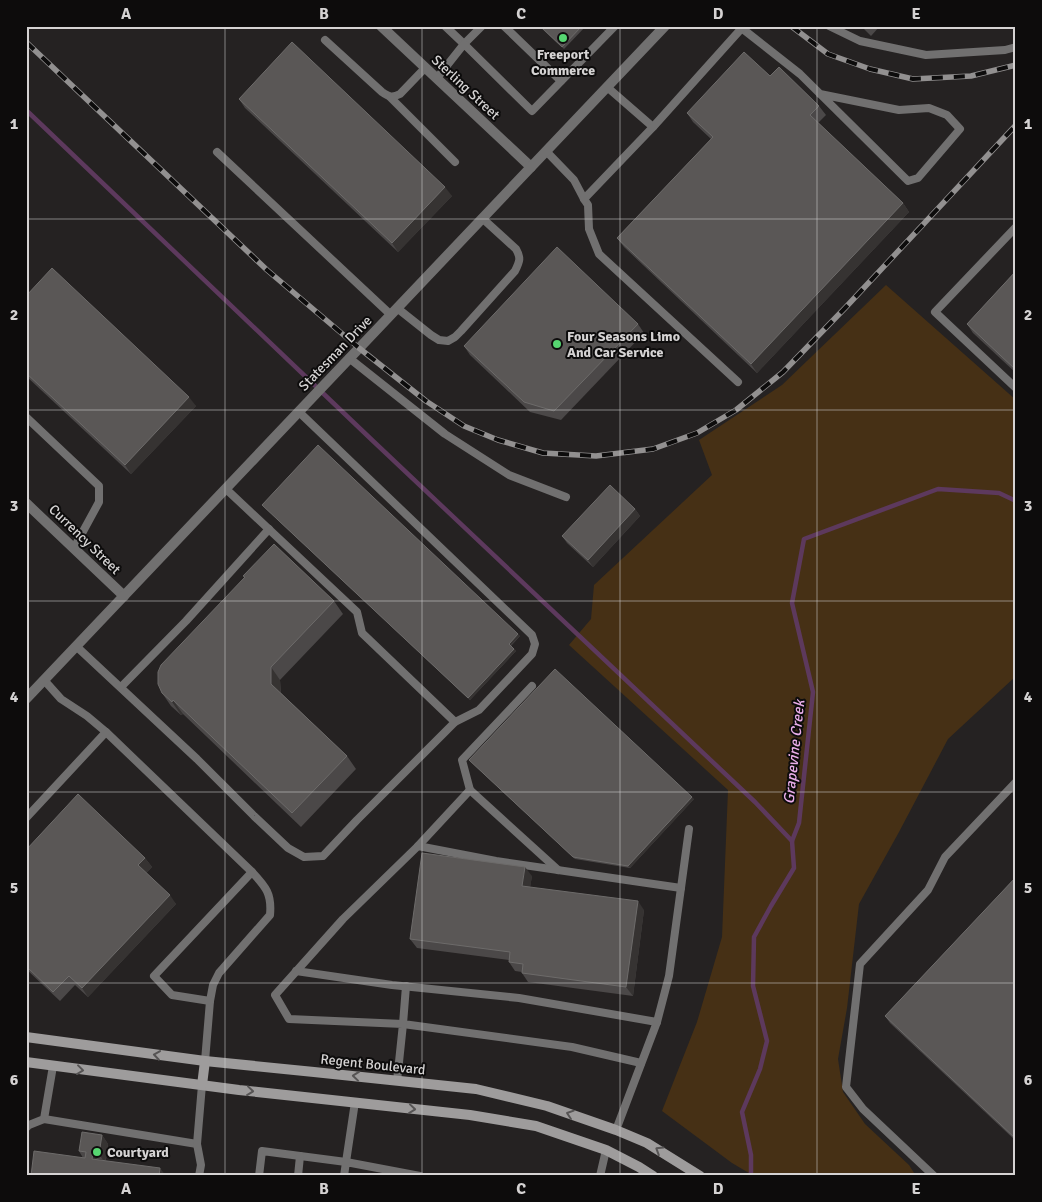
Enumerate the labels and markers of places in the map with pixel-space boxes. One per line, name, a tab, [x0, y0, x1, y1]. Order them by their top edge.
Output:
marker: Freeport Commerce	[557, 32, 569, 44]
place label: Freeport Commerce	[531, 46, 595, 79]
place label: Four Seasons Limo And Car Service	[567, 328, 680, 361]
marker: Four Seasons Limo And Car Service	[551, 338, 563, 350]
place label: Courtyard	[107, 1144, 169, 1161]
marker: Courtyard	[91, 1146, 103, 1158]

